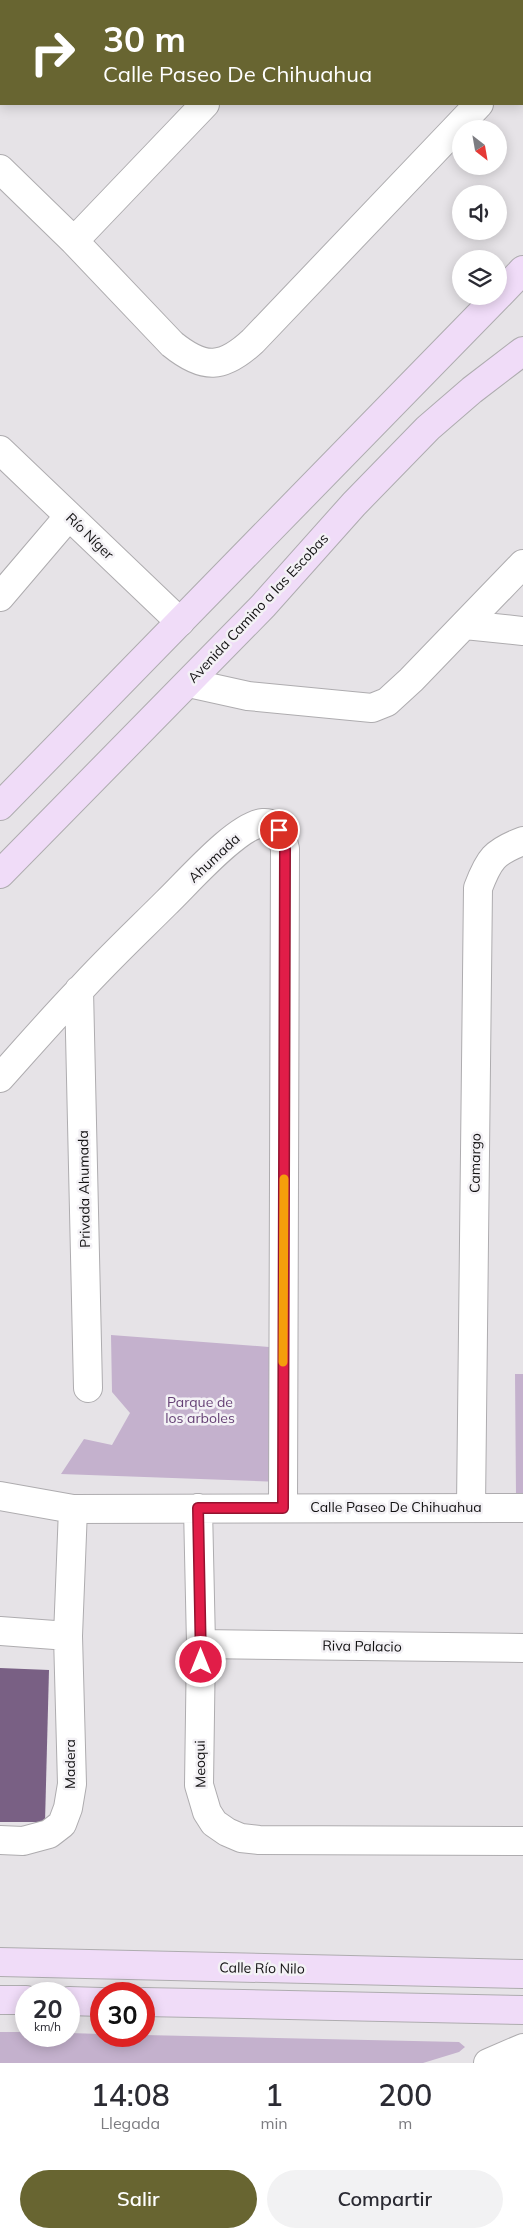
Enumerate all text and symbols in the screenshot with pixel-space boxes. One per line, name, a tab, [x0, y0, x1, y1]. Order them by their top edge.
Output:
text: 30 m	[103, 17, 186, 61]
icon: right	[20, 20, 85, 85]
text: Calle Paseo De Chihuahua	[103, 60, 372, 88]
north arrow	[452, 120, 508, 175]
map controls	[452, 120, 507, 305]
button: sound	[452, 185, 507, 240]
button: layers	[452, 250, 507, 305]
street label: Río Níger	[62, 509, 118, 564]
street label: Avenida Camino a las Escobas	[184, 529, 332, 687]
pin	[258, 809, 300, 851]
icon: arrive	[265, 816, 293, 844]
street label: Ahumada	[184, 830, 244, 886]
street label: Privada Ahumada	[74, 1130, 94, 1248]
street label: Camargo	[465, 1133, 485, 1193]
park label: Parque de los arboles	[165, 1393, 235, 1427]
street label: Calle Paseo De Chihuahua	[310, 1498, 482, 1516]
position arrow	[174, 1635, 226, 1687]
street label: Riva Palacio	[322, 1636, 402, 1656]
street label: Madera	[61, 1739, 79, 1789]
street label: Meoqui	[191, 1740, 209, 1788]
street label: Calle Río Nilo	[219, 1958, 305, 1978]
speed limit sign: 30	[90, 1982, 155, 2047]
text: 20	[32, 1993, 63, 2024]
text: km/h	[34, 2019, 61, 2034]
text: 14:08	[91, 2076, 170, 2114]
text: 1	[265, 2076, 283, 2114]
text: 200	[378, 2076, 432, 2114]
text: Llegada	[100, 2113, 160, 2133]
text: min	[260, 2113, 288, 2133]
text: m	[398, 2113, 412, 2133]
button: Salir	[20, 2170, 257, 2228]
button: Compartir	[267, 2170, 503, 2228]

